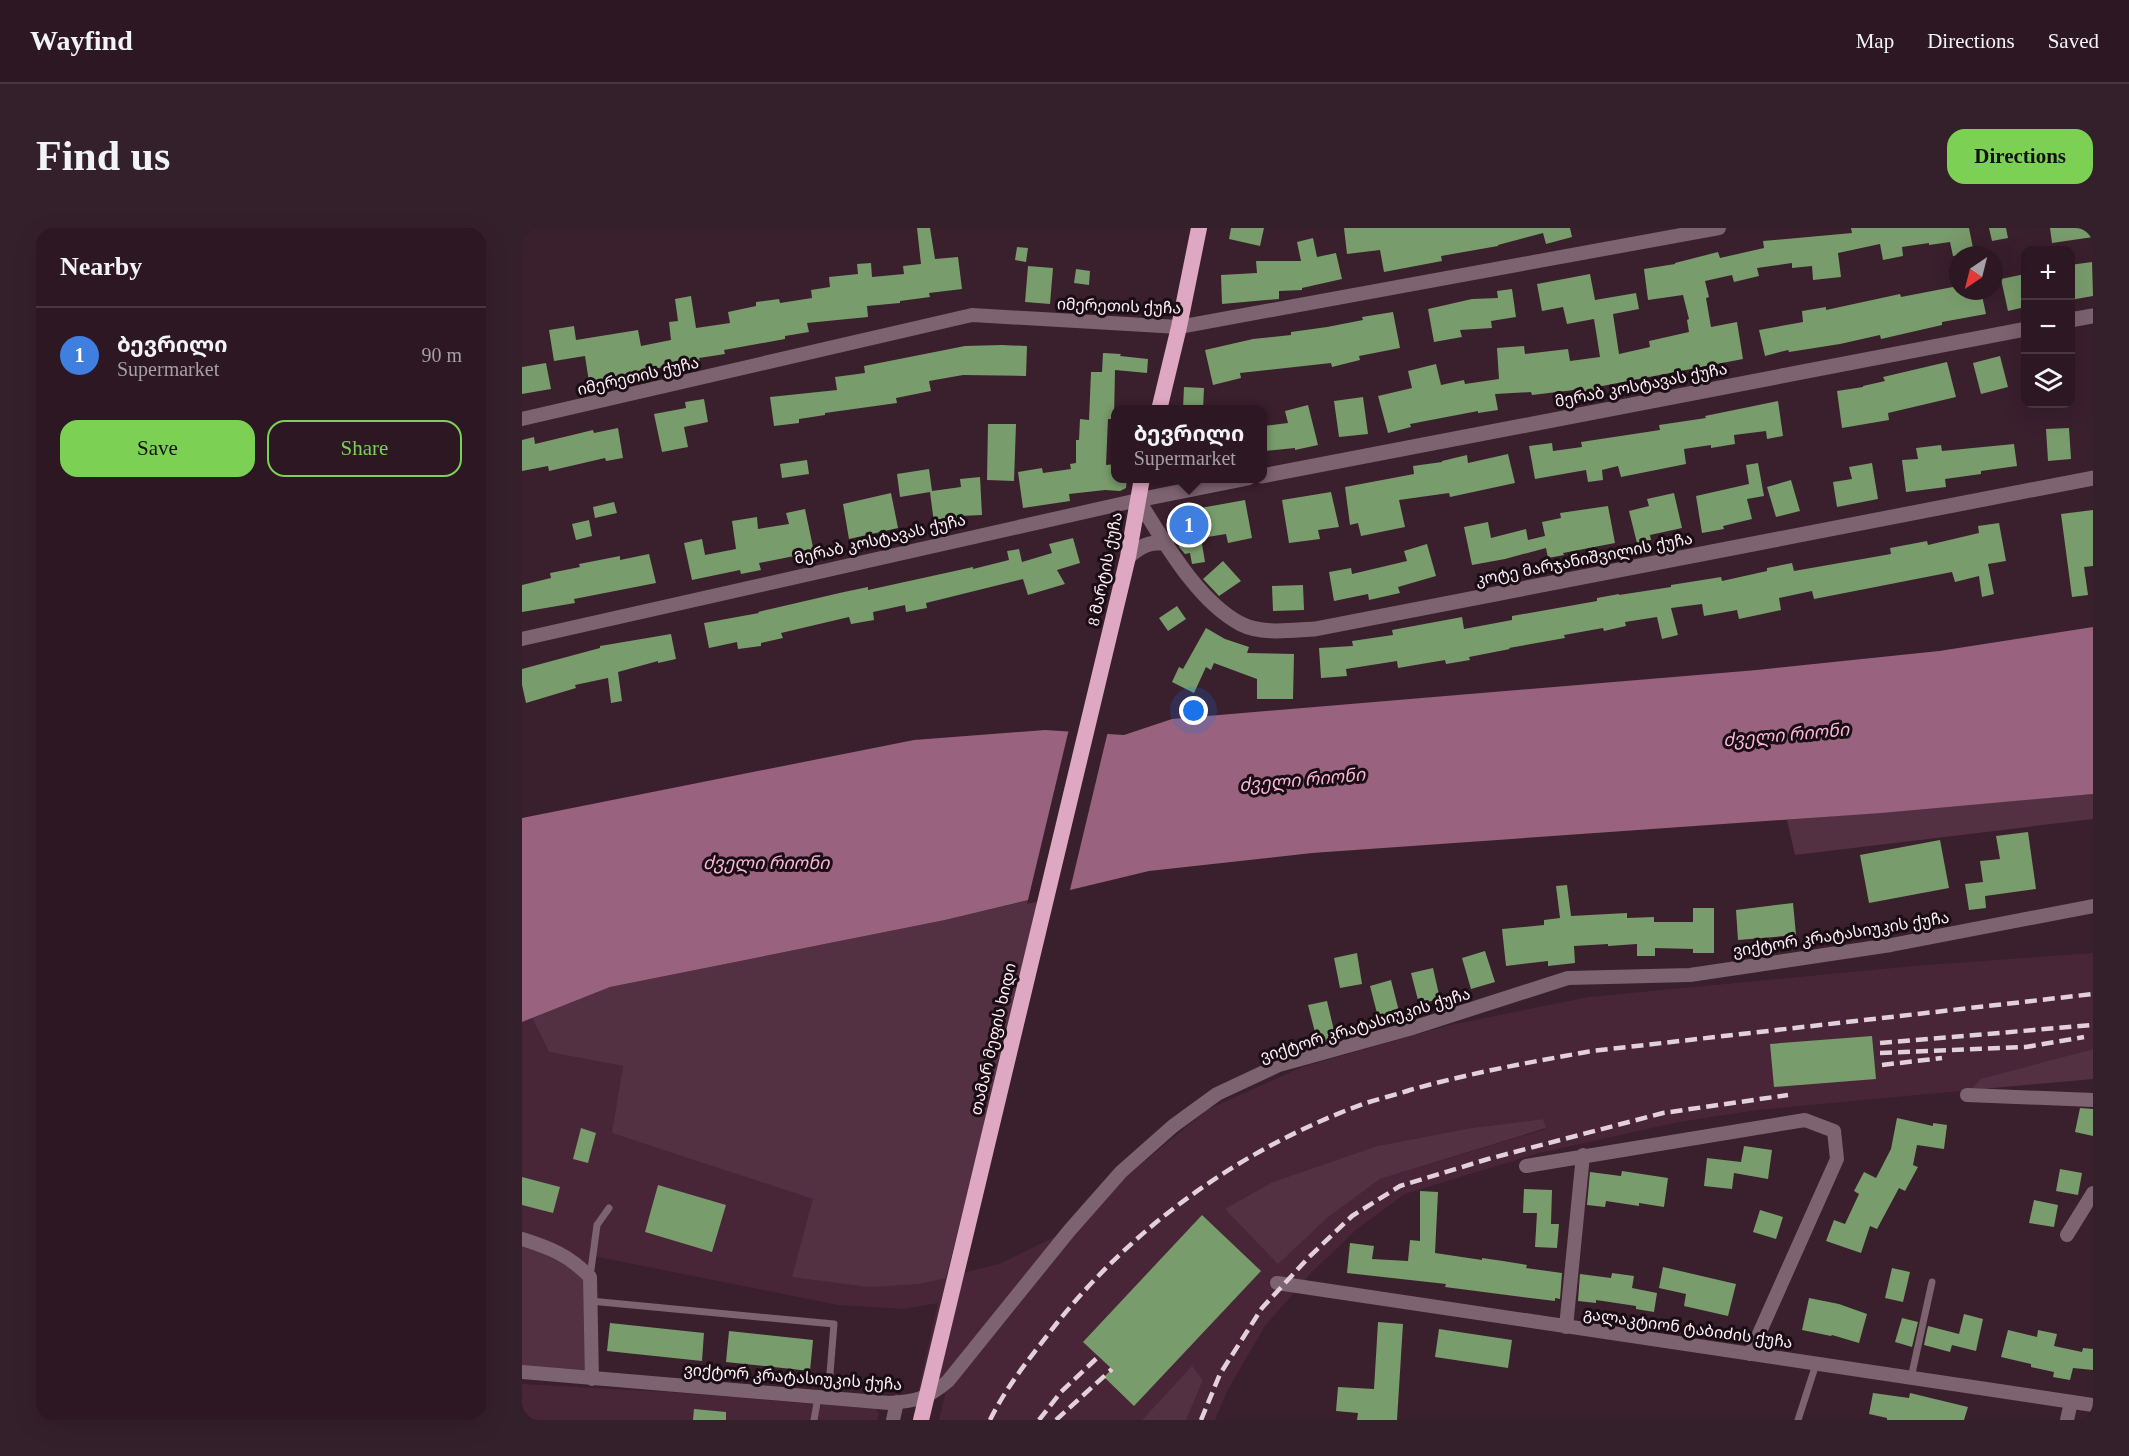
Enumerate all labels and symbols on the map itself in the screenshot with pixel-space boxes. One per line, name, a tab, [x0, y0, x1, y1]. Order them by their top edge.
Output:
north arrow	[1949, 246, 2003, 300]
street label: იმერეთის ქუჩა	[1057, 295, 1181, 318]
street label: იმერეთის ქუჩა	[575, 354, 701, 399]
street label: მერაბ კოსტავას ქუჩა	[1553, 360, 1729, 411]
pin: 1	[1170, 502, 1208, 548]
street label: მერაბ კოსტავას ქუჩა	[793, 511, 968, 568]
street label: 8 მარტის ქუჩა	[1085, 511, 1126, 628]
street label: კოტე მარჯანიშვილის ქუჩა	[1474, 530, 1694, 590]
your location	[1179, 696, 1208, 725]
water label: ძველი რიონი	[1722, 719, 1851, 751]
water label: ძველი რიონი	[1238, 764, 1367, 796]
water label: ძველი რიონი	[703, 853, 830, 874]
street label: ვიქტორ კრატასიუკის ქუჩა	[1732, 908, 1951, 961]
street label: თამარ მეფის ხიდი	[967, 961, 1021, 1117]
street label: ვიქტორ კრატასიუკის ქუჩა	[1258, 985, 1472, 1066]
street label: გალაკტიონ ტაბიძის ქუჩა	[1582, 1305, 1794, 1353]
street label: ვიქტორ კრატასიუკის ქუჩა	[683, 1361, 903, 1394]

